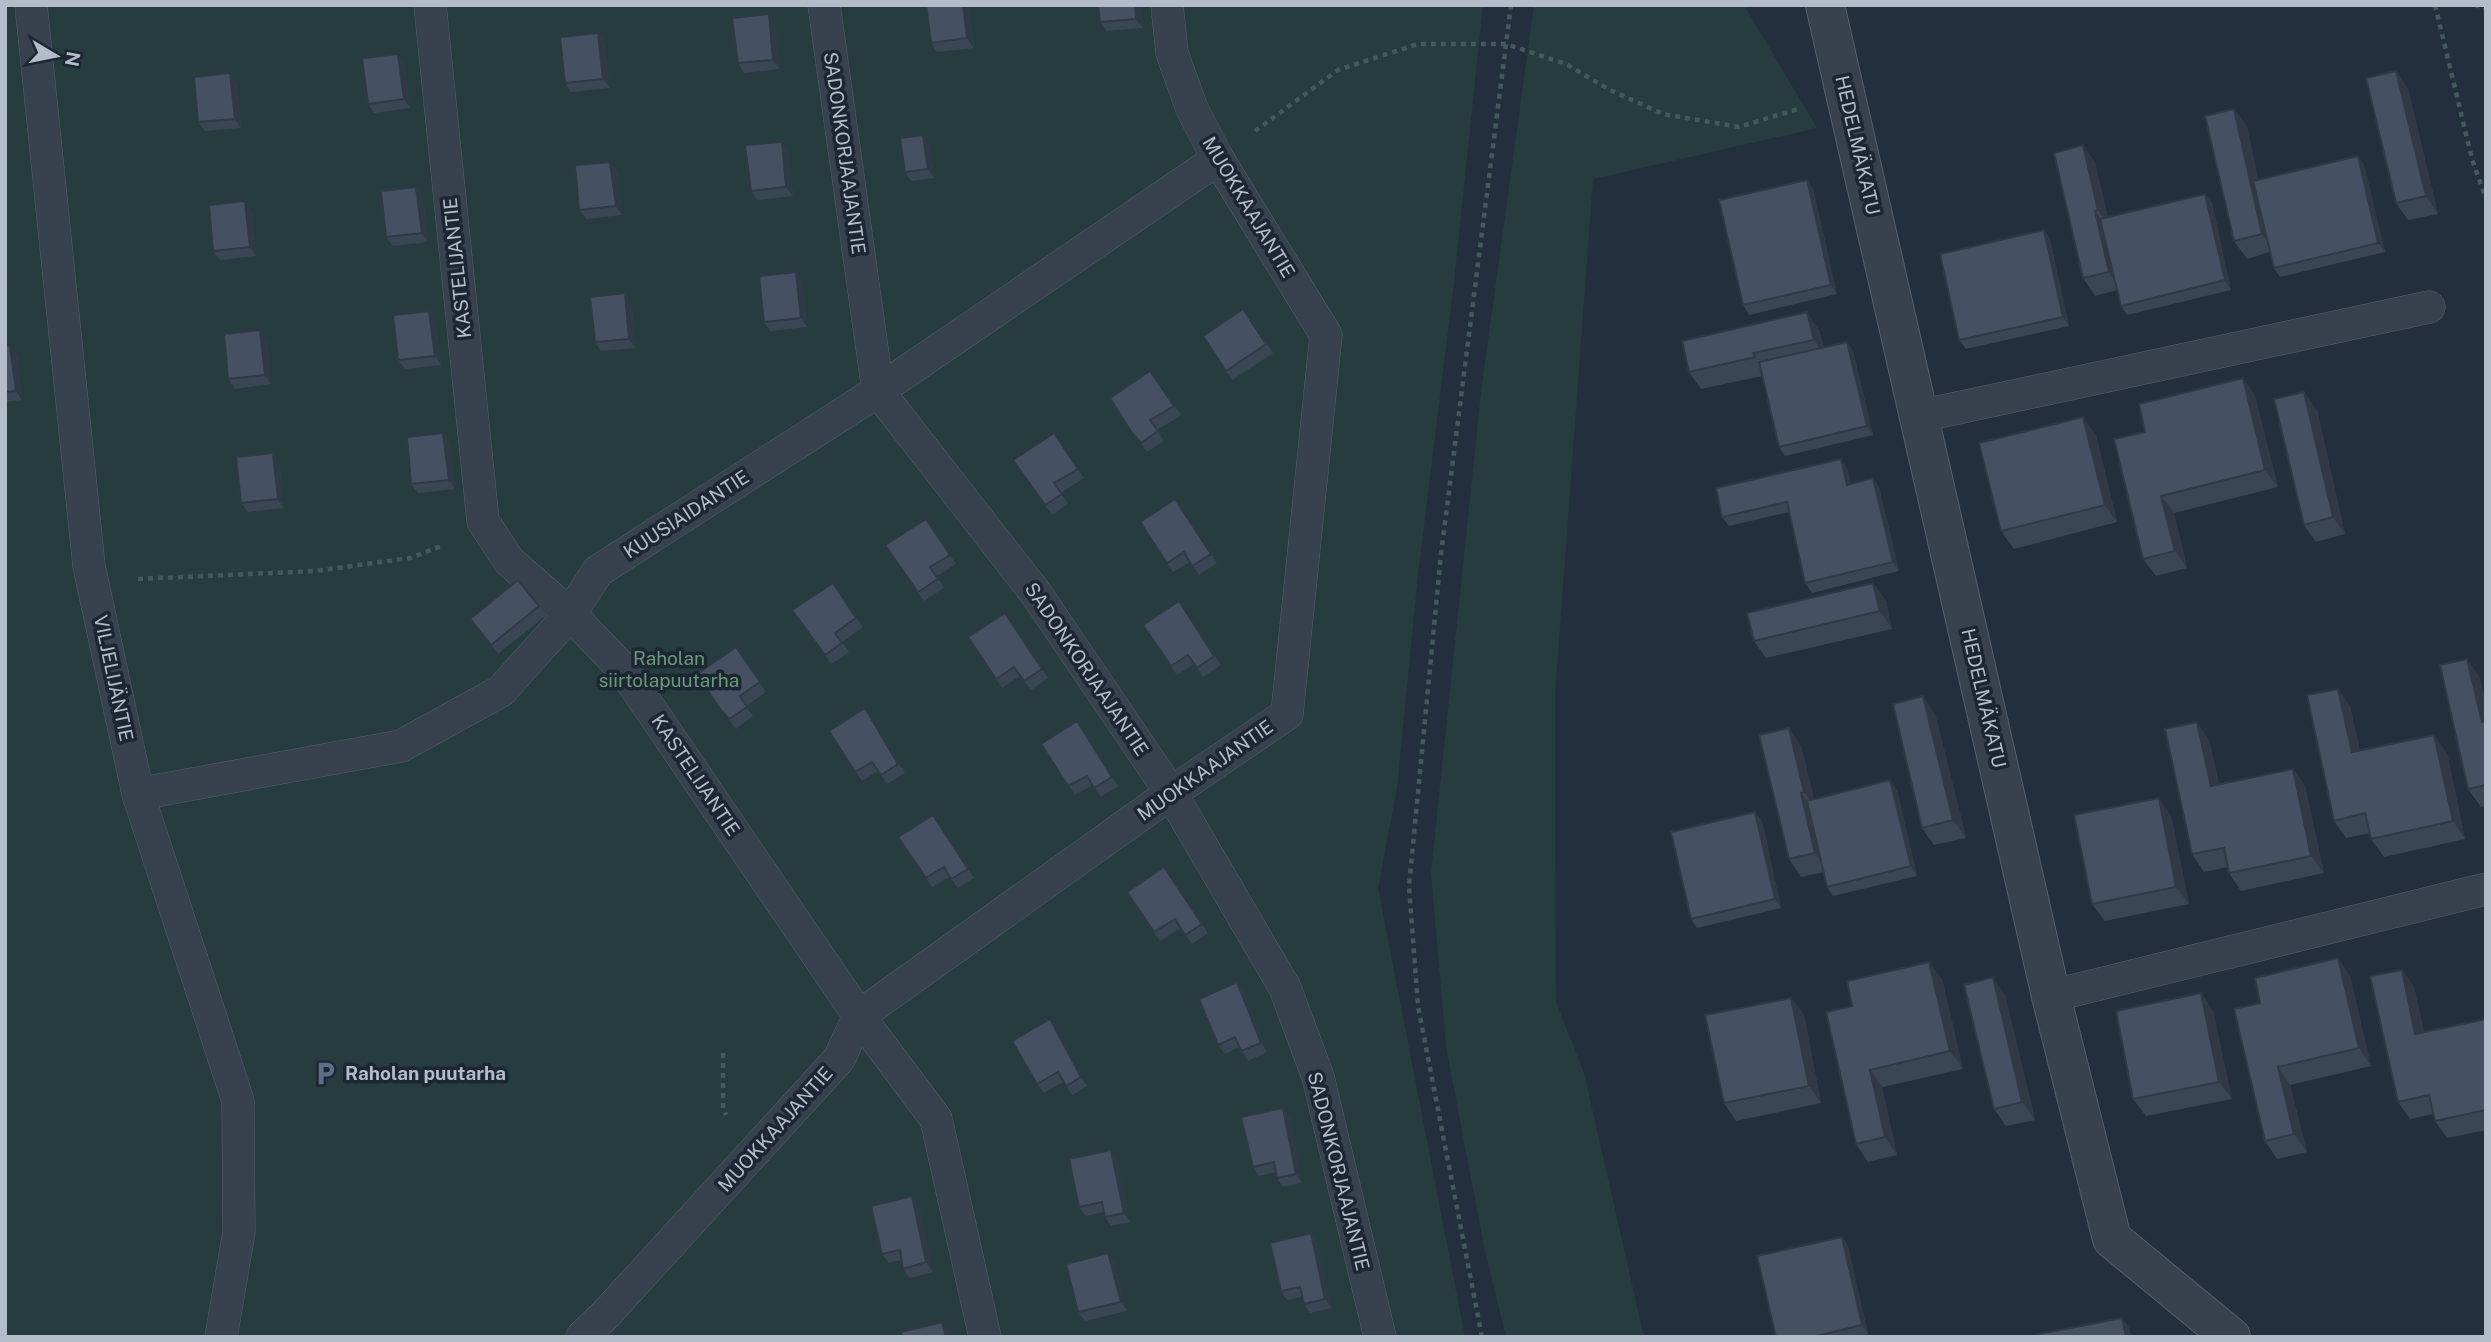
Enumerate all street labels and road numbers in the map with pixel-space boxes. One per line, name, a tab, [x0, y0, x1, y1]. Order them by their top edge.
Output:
street label: SADONKORJAAJANTIE	[820, 50, 870, 256]
street label: HEDELMÄKATU	[1831, 73, 1885, 217]
street label: MUOKKAAJANTIE	[1198, 133, 1300, 281]
street label: KASTELIJANTIE	[439, 197, 475, 339]
street label: KUUSIAIDANTIE	[619, 465, 753, 563]
street label: SADONKORJAAJANTIE	[1021, 578, 1153, 760]
street label: VILJELIJÄNTIE	[90, 613, 138, 743]
street label: HEDELMÄKATU	[1957, 626, 2011, 770]
street label: KASTELIJANTIE	[647, 710, 745, 840]
street label: MUOKKAAJANTIE	[1133, 715, 1277, 825]
street label: MUOKKAAJANTIE	[713, 1062, 837, 1196]
street label: SADONKORJAAJANTIE	[1304, 1069, 1374, 1273]

